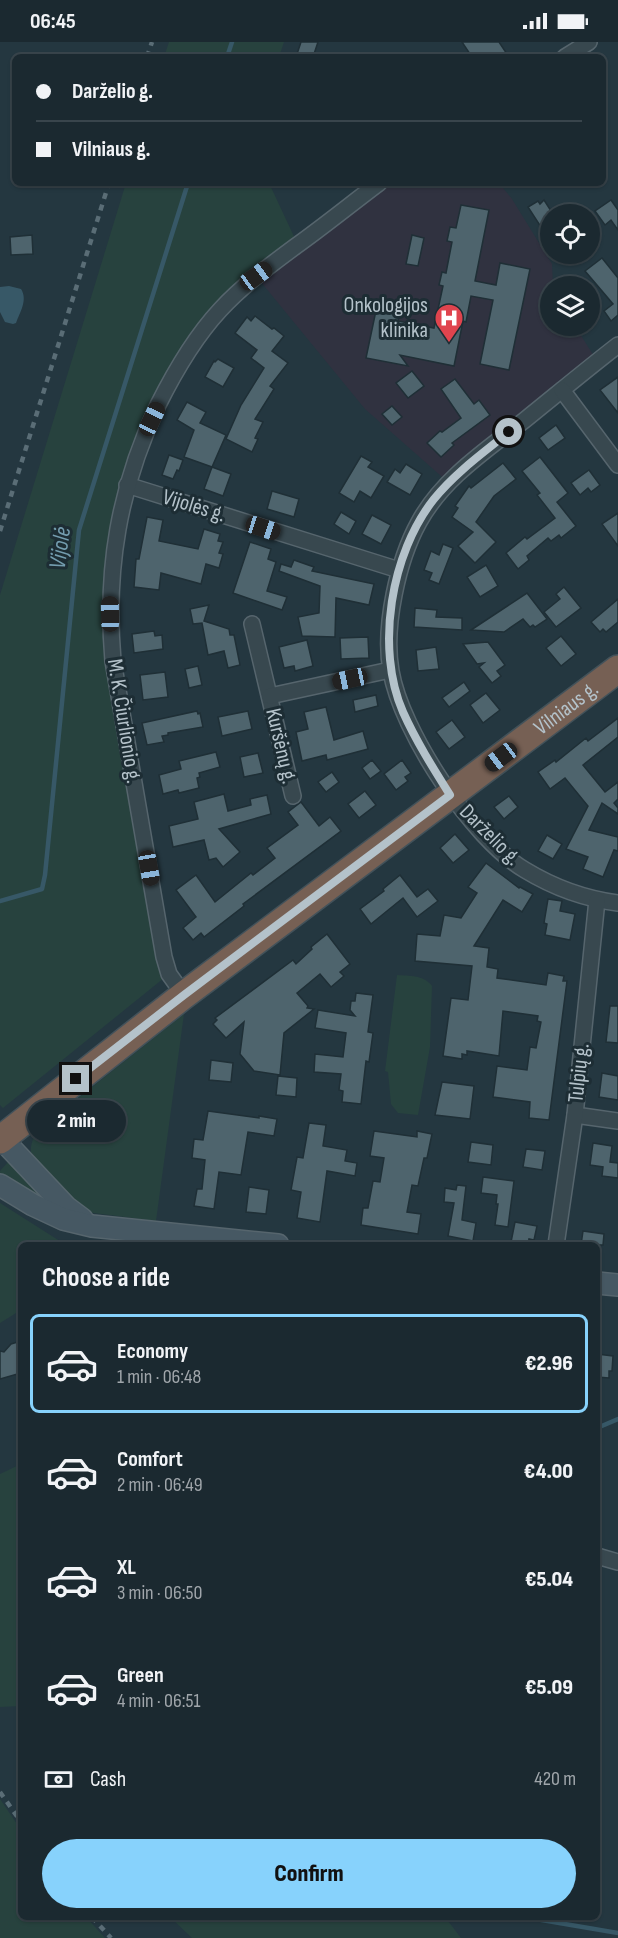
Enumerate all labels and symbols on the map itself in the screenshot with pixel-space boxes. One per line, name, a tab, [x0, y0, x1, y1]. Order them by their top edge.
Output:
car	[236, 258, 276, 294]
place label: Onkologijos klinika	[344, 292, 428, 344]
hospital icon: Onkologijos klinika	[433, 302, 465, 344]
car	[136, 399, 168, 439]
route start	[495, 418, 522, 445]
street label: Vijolės g.	[159, 484, 229, 528]
car	[243, 514, 283, 542]
water label: Vijolė	[43, 525, 77, 571]
car	[101, 596, 119, 632]
street label: M. K. Čiurlionio g.	[101, 657, 147, 785]
car	[331, 666, 369, 692]
street label: Vilniaus g.	[528, 675, 604, 741]
street label: Kuršėnų g.	[259, 706, 303, 786]
car	[481, 739, 521, 775]
street label: Darželio g.	[454, 799, 526, 871]
car	[137, 849, 161, 887]
street label: Tulpių g.	[562, 1042, 596, 1104]
route end	[62, 1065, 89, 1092]
callout: 2 min	[26, 1100, 125, 1142]

